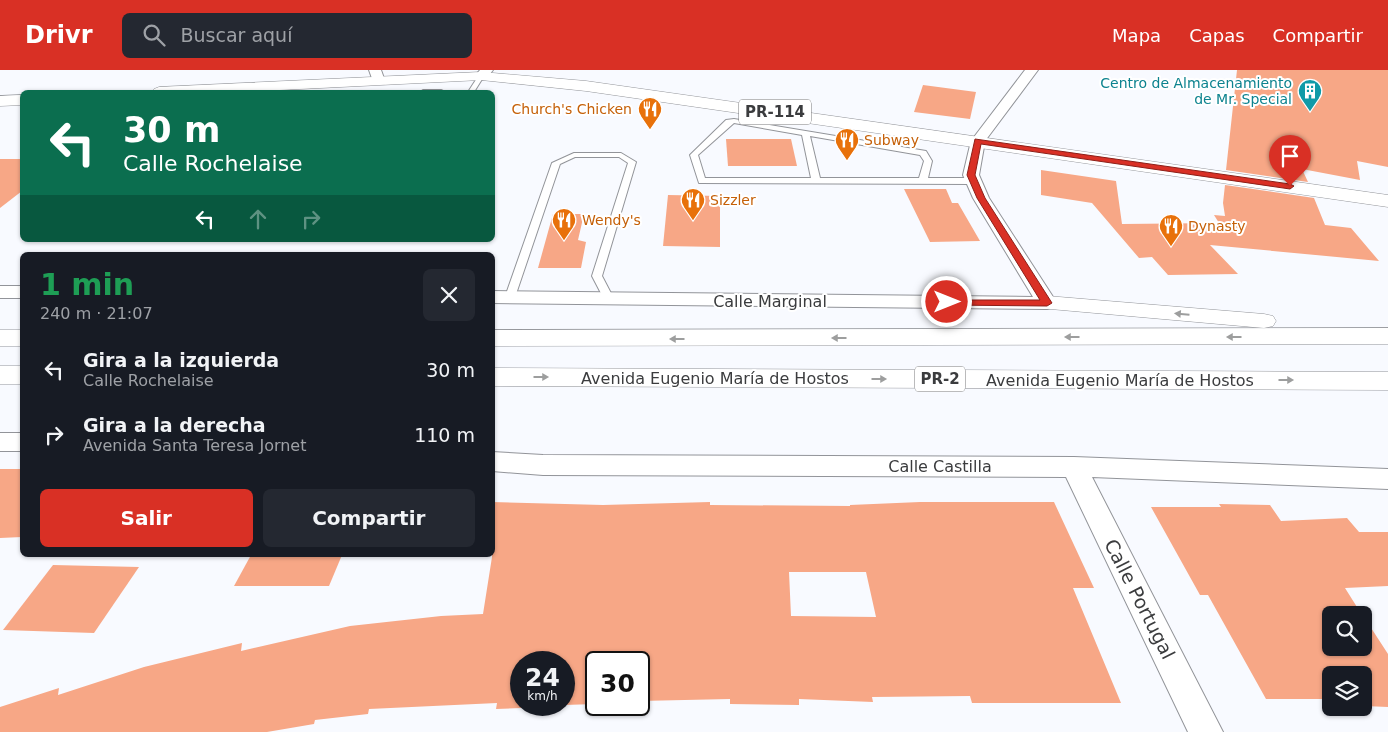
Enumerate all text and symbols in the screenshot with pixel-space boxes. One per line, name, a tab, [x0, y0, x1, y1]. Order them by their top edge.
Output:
search box	[122, 13, 472, 58]
text: Drivr	[25, 21, 92, 49]
icon: search	[140, 21, 168, 49]
text: Buscar aquí	[180, 24, 292, 46]
text: Mapa	[1112, 25, 1161, 46]
text: Capas	[1189, 25, 1245, 46]
text: Compartir	[1273, 25, 1363, 46]
place label: Centro de Almacenamiento de Mr. Special	[1100, 75, 1292, 107]
building icon: Centro de Almacenamiento de Mr. Special	[1297, 78, 1323, 112]
restaurant icon: Church's Chicken	[637, 96, 663, 130]
road number: PR-114	[739, 100, 811, 124]
place label: Church's Chicken	[512, 101, 632, 117]
icon: left	[40, 110, 105, 175]
text: 30 m	[123, 110, 220, 150]
restaurant icon: Subway	[834, 127, 860, 161]
place label: Subway	[864, 132, 919, 148]
pin	[1269, 135, 1311, 186]
icon: arrive	[1276, 142, 1304, 170]
text: Calle Rochelaise	[123, 151, 303, 176]
restaurant icon: Sizzler	[680, 187, 706, 221]
place label: Sizzler	[710, 192, 756, 208]
icon: left	[191, 205, 219, 233]
icon: ahead	[244, 205, 272, 233]
icon: right	[297, 205, 325, 233]
restaurant icon: Wendy's	[551, 207, 577, 241]
place label: Wendy's	[582, 212, 641, 228]
restaurant icon: Dynasty	[1158, 213, 1184, 247]
place label: Dynasty	[1188, 218, 1246, 234]
text: 1 min	[40, 267, 134, 302]
button: close	[423, 269, 475, 321]
position arrow	[920, 275, 972, 327]
street label: Calle Marginal	[713, 292, 827, 311]
text: 240 m · 21:07	[40, 304, 153, 323]
one-way arrow	[1174, 310, 1190, 318]
one-way arrow	[1064, 333, 1080, 341]
one-way arrow	[1226, 333, 1242, 341]
one-way arrow	[831, 334, 847, 342]
one-way arrow	[669, 335, 685, 343]
text: Gira a la izquierda	[83, 349, 279, 371]
icon: left	[40, 356, 68, 384]
text: 30 m	[426, 359, 475, 381]
road number: PR-2	[915, 366, 965, 392]
street label: Avenida Eugenio María de Hostos	[581, 369, 849, 388]
text: Calle Rochelaise	[83, 371, 214, 390]
street label: Avenida Eugenio María de Hostos	[986, 371, 1254, 390]
one-way arrow	[533, 373, 549, 381]
one-way arrow	[871, 375, 887, 383]
one-way arrow	[1278, 376, 1294, 384]
text: Gira a la derecha	[83, 414, 266, 436]
icon: right	[40, 421, 68, 449]
text: 110 m	[414, 424, 475, 446]
text: Avenida Santa Teresa Jornet	[83, 436, 306, 455]
street label: Calle Castilla	[888, 457, 992, 476]
button: Salir	[40, 489, 253, 547]
button: Compartir	[263, 489, 475, 547]
street label: Calle Portugal	[1100, 535, 1180, 663]
map controls	[1322, 606, 1372, 716]
button: search	[1322, 606, 1372, 656]
speed limit sign: 30	[585, 651, 650, 716]
text: 24	[525, 663, 560, 692]
button: layers	[1322, 666, 1372, 716]
text: km/h	[527, 689, 558, 703]

